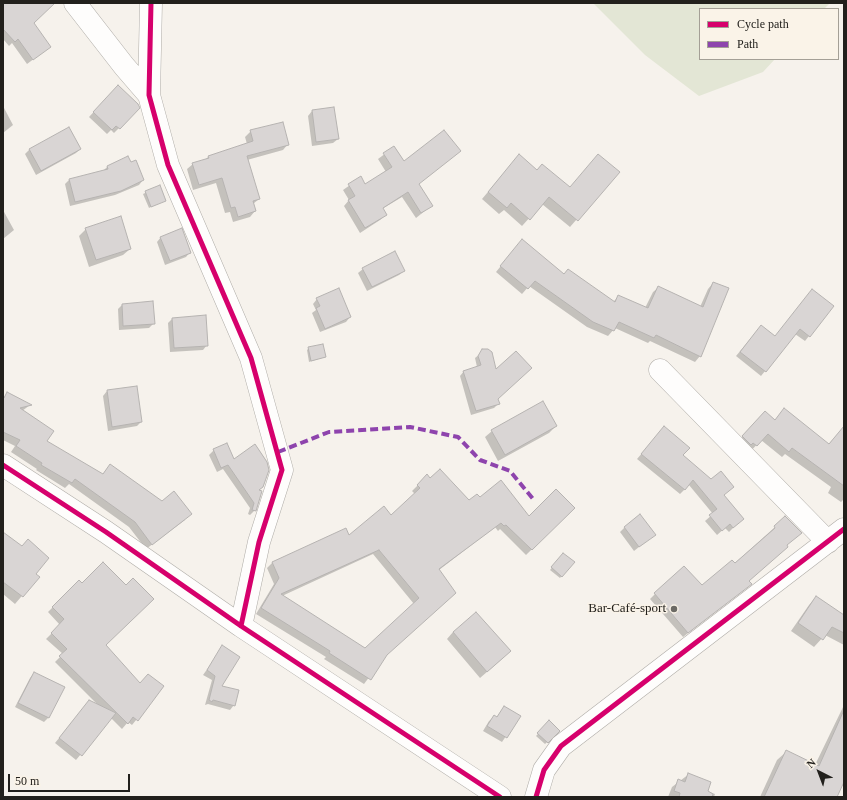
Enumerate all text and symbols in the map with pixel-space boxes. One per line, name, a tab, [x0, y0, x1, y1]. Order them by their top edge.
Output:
legend	[699, 8, 839, 60]
text: Cycle path	[737, 17, 789, 31]
text: Path	[737, 37, 758, 51]
place label: Bar-Café-sport	[588, 601, 666, 617]
marker: Bar-Café-sport	[669, 604, 679, 614]
north arrow	[799, 752, 839, 792]
text: N	[804, 756, 818, 770]
scale bar	[10, 766, 132, 792]
text: 50 m	[15, 774, 39, 788]

